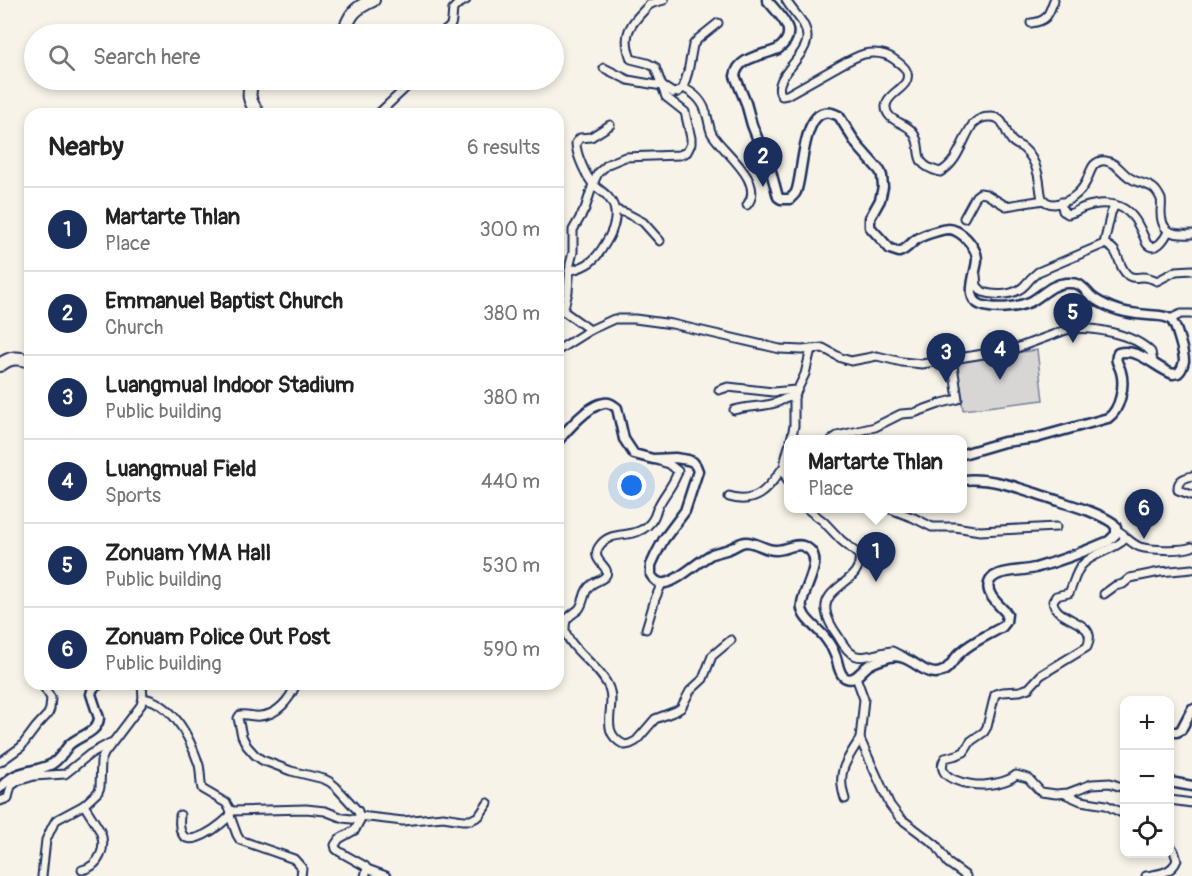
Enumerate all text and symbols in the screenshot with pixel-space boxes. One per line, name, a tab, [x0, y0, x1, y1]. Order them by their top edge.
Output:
search box	[24, 24, 564, 90]
icon: search	[45, 41, 78, 74]
text: Search here	[93, 43, 200, 71]
text: Nearby	[48, 131, 124, 163]
text: 6 results	[467, 135, 540, 160]
pin: 2	[744, 138, 783, 187]
text: Martarte Thlan	[105, 203, 240, 231]
text: 1	[64, 217, 71, 242]
text: 300 m	[479, 217, 540, 242]
text: Place	[105, 231, 150, 256]
text: Emmanuel Baptist Church	[105, 287, 343, 315]
pin: 5	[1054, 294, 1092, 343]
text: 2	[62, 301, 73, 326]
text: 380 m	[483, 301, 540, 326]
text: Church	[105, 315, 163, 340]
pin: 4	[980, 330, 1020, 380]
pin: 3	[926, 334, 966, 383]
text: Luangmual Indoor Stadium	[105, 371, 354, 399]
text: 3	[62, 385, 73, 410]
text: 380 m	[483, 385, 540, 410]
text: Public building	[105, 399, 221, 424]
popup	[784, 435, 967, 513]
text: Martarte Thlan	[808, 448, 943, 476]
text: Luangmual Field	[105, 455, 256, 483]
text: 4	[62, 469, 73, 494]
text: 440 m	[481, 469, 540, 494]
your location	[617, 471, 646, 500]
text: Place	[808, 476, 853, 501]
text: Sports	[105, 483, 161, 508]
pin: 6	[1124, 490, 1164, 539]
pin: 1	[856, 532, 896, 582]
text: Zonuam YMA Hall	[105, 539, 271, 567]
text: 5	[62, 553, 73, 578]
text: 530 m	[482, 553, 540, 578]
text: Public building	[105, 567, 221, 592]
text: Zonuam Police Out Post	[105, 623, 330, 651]
text: 6	[62, 637, 73, 662]
text: 590 m	[483, 637, 540, 662]
text: Public building	[105, 651, 221, 676]
map controls	[1120, 696, 1174, 858]
button: +	[1120, 696, 1174, 750]
button: −	[1120, 750, 1174, 804]
button: locate	[1120, 804, 1174, 858]

